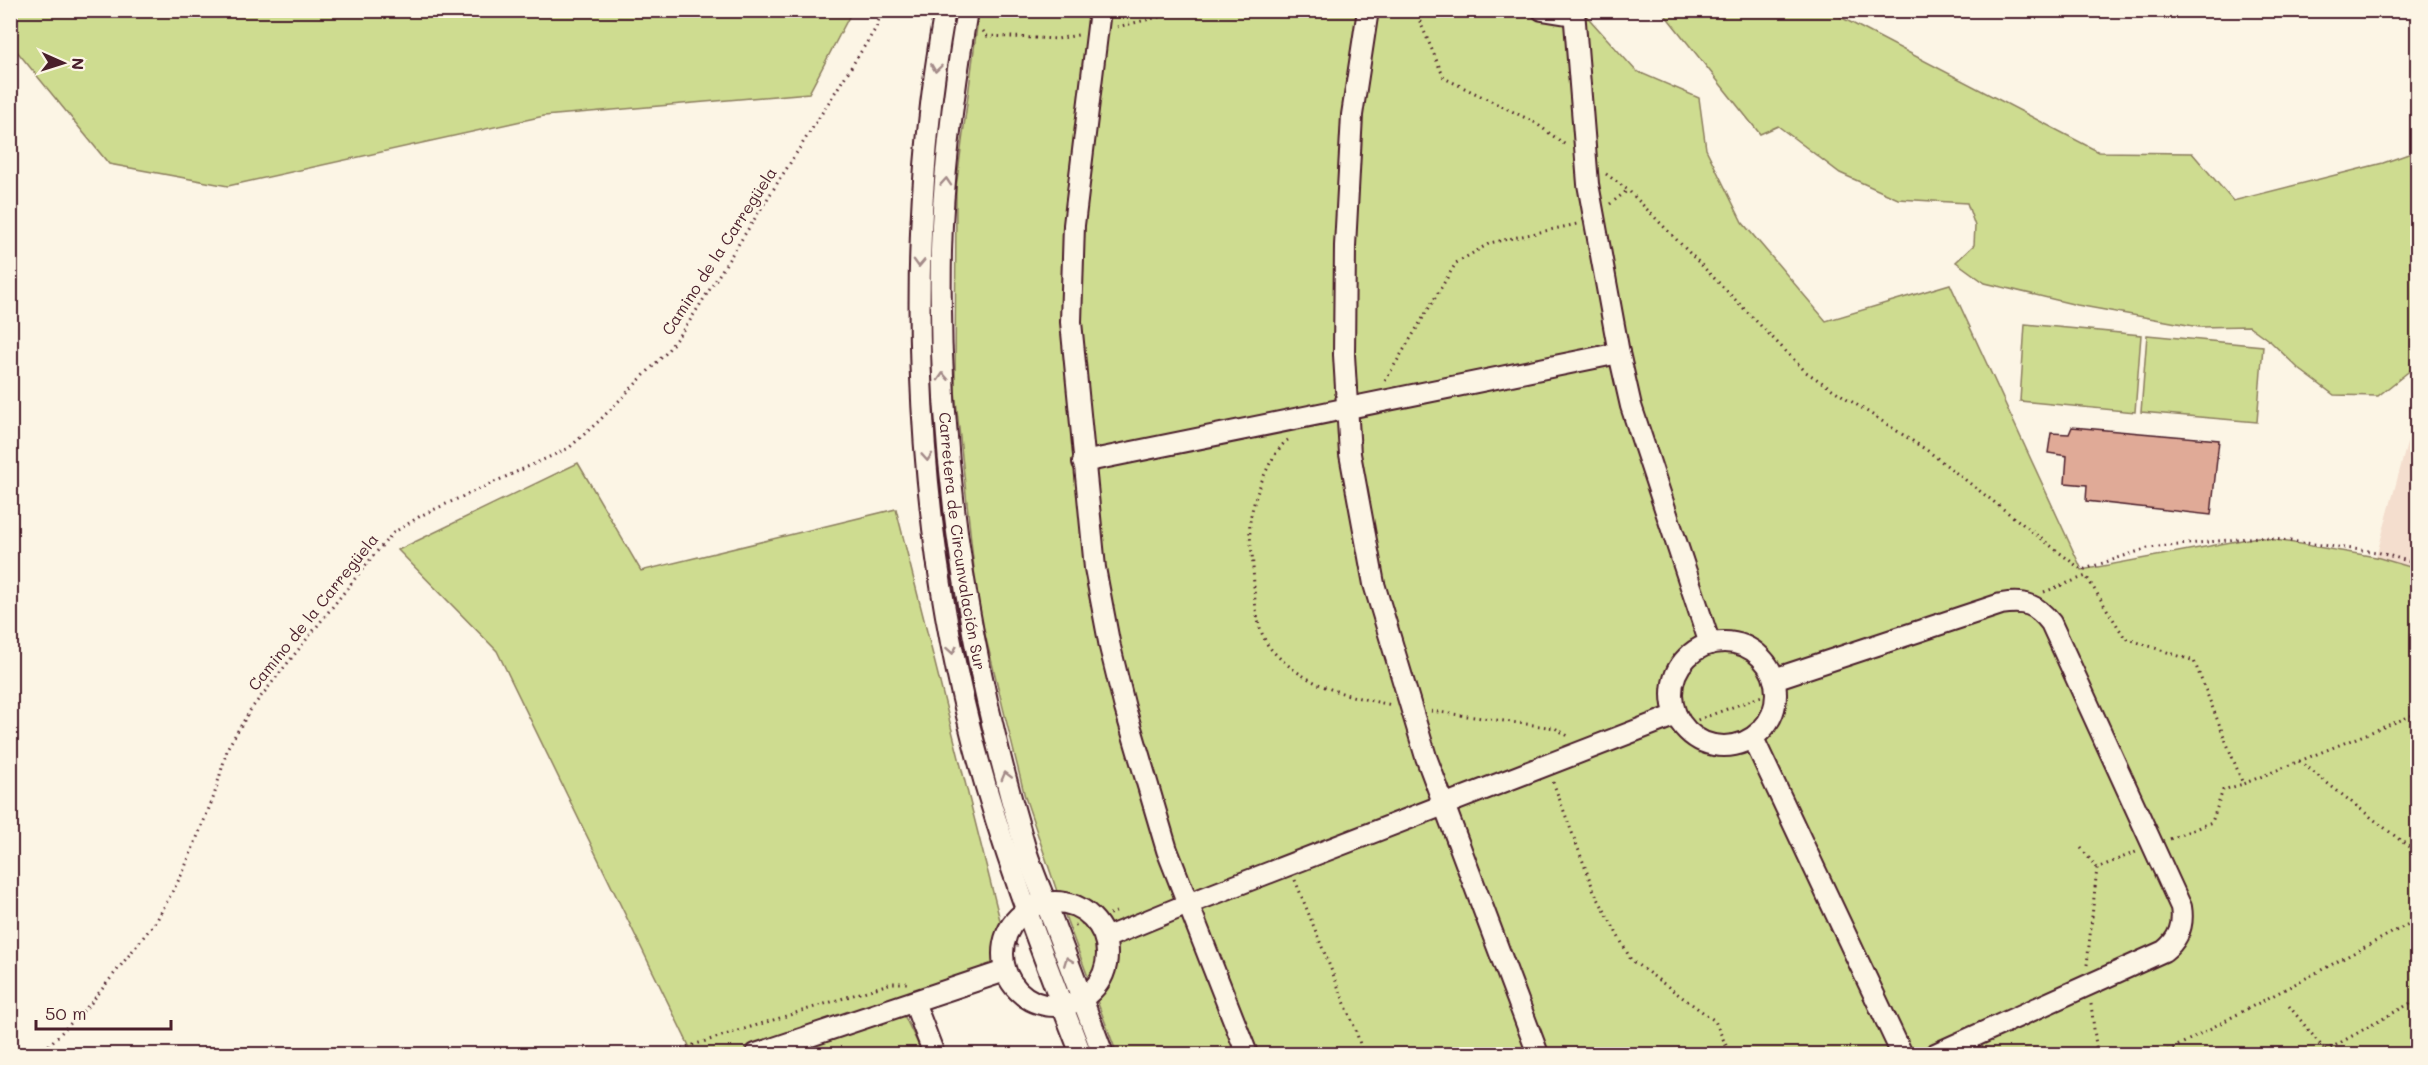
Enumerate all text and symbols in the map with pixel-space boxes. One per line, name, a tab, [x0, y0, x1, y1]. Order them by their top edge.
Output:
north arrow	[33, 33, 93, 93]
text: N	[68, 57, 89, 70]
one-way arrow	[930, 64, 942, 73]
street label: Camino de la Carregüela	[656, 163, 781, 339]
one-way arrow	[939, 177, 952, 187]
one-way arrow	[913, 258, 926, 267]
one-way arrow	[936, 372, 949, 381]
street label: Carretera de Circunvalación Sur	[935, 411, 991, 672]
one-way arrow	[920, 453, 933, 462]
street label: Camino de la Carregüela	[243, 529, 382, 694]
one-way arrow	[946, 646, 958, 655]
one-way arrow	[1000, 771, 1013, 781]
one-way arrow	[1062, 956, 1075, 966]
scale bar	[36, 993, 171, 1031]
text: 50 m	[45, 1001, 87, 1025]

